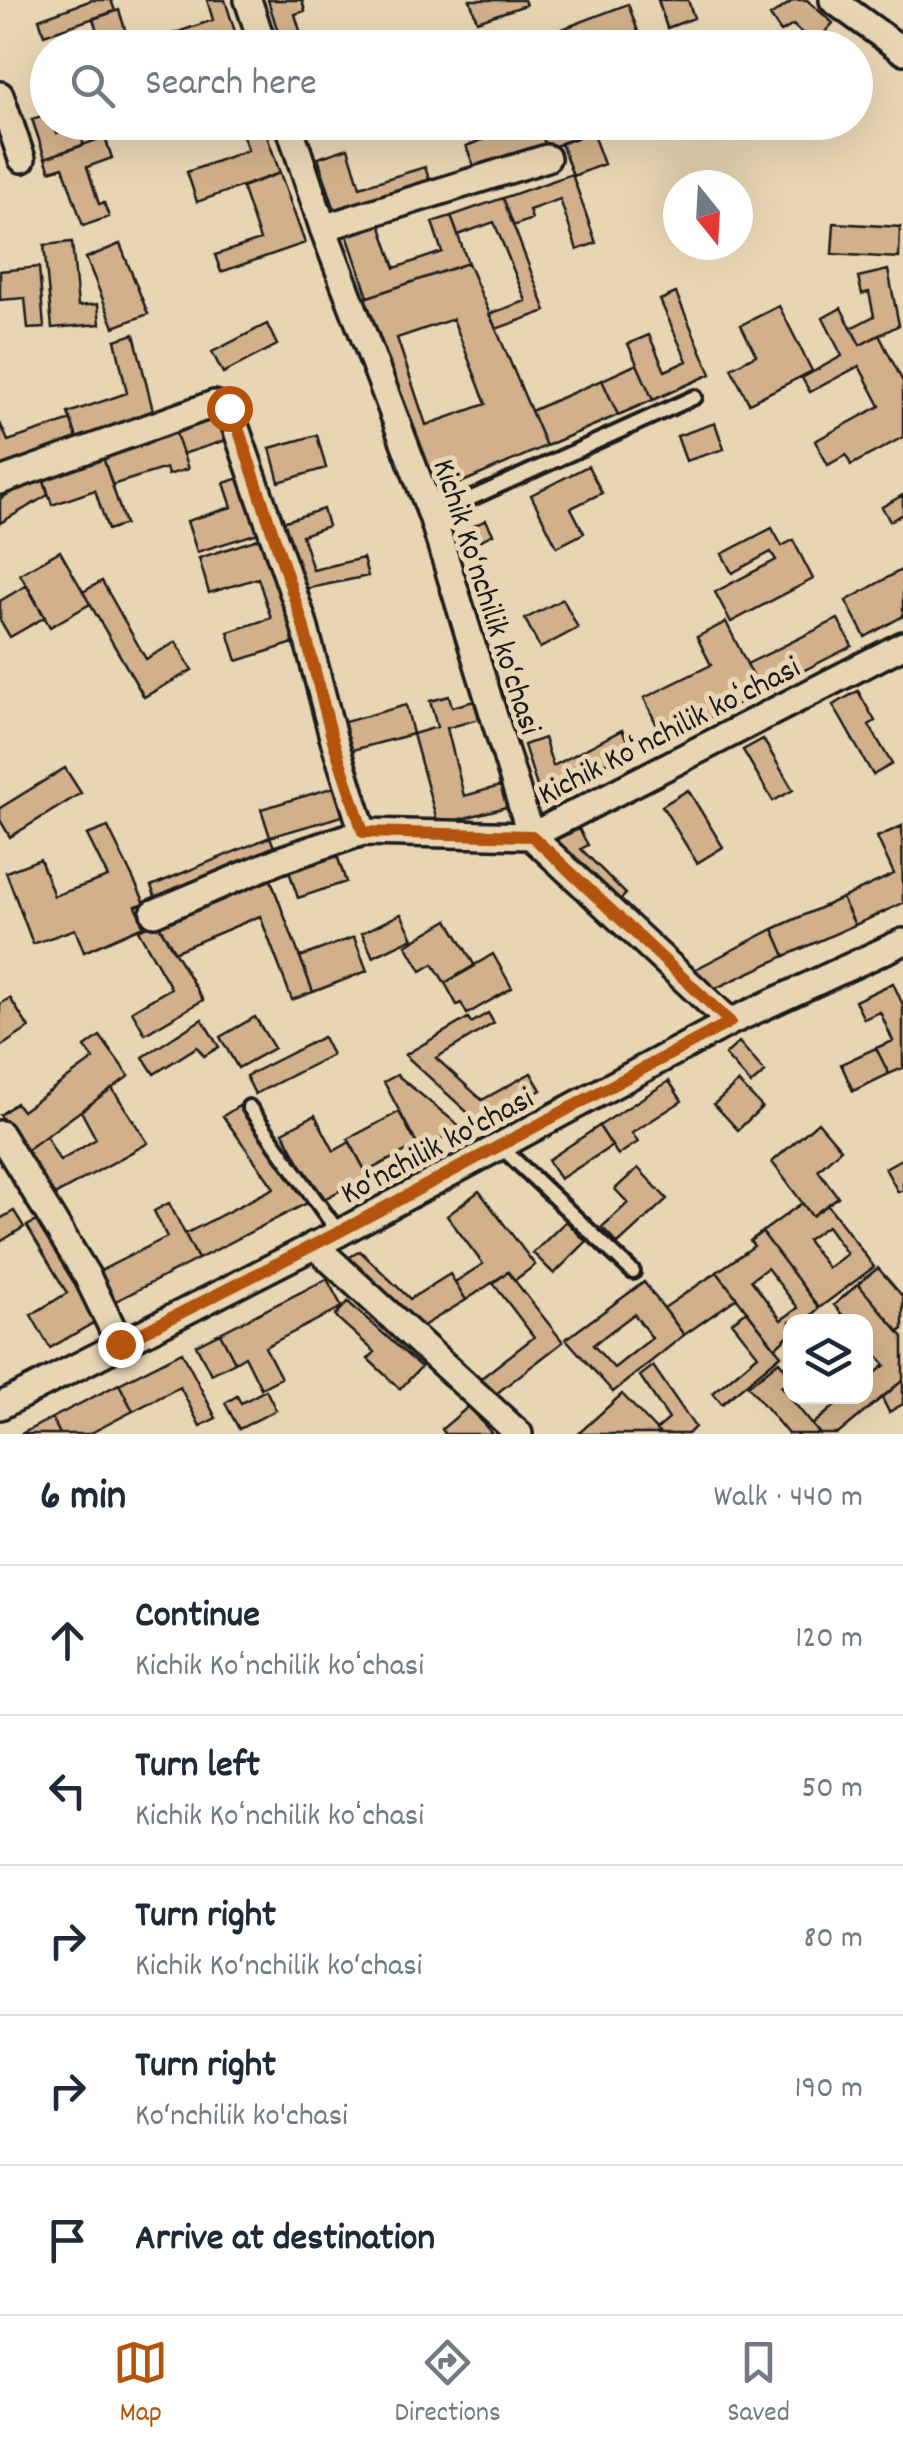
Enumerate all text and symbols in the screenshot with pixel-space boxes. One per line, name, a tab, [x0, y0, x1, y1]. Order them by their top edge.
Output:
search box	[30, 30, 873, 140]
icon: search	[65, 58, 120, 113]
text: Search here	[145, 58, 317, 113]
north arrow	[663, 170, 753, 260]
route start	[207, 386, 253, 432]
street label: Kichik Ko‘nchilik ko‘chasi	[418, 454, 551, 741]
street label: Kichik Koʻnchilik koʻchasi	[531, 647, 810, 820]
street label: Ko‘nchilik ko'chasi	[334, 1078, 543, 1219]
map controls	[783, 1314, 873, 1404]
button: layers	[783, 1314, 873, 1404]
route end	[98, 1322, 144, 1368]
text: 6 min	[40, 1469, 126, 1529]
text: Walk · 440 m	[714, 1476, 863, 1522]
text: Continue	[135, 1590, 260, 1645]
icon: ahead	[40, 1613, 95, 1668]
text: 120 m	[795, 1617, 863, 1663]
text: Kichik Koʻnchilik koʻchasi	[135, 1645, 424, 1691]
text: Turn left	[135, 1740, 260, 1795]
icon: left	[40, 1763, 95, 1818]
text: 50 m	[801, 1767, 863, 1813]
text: Kichik Koʻnchilik koʻchasi	[135, 1795, 424, 1841]
text: Turn right	[135, 1890, 276, 1945]
icon: right	[40, 1913, 95, 1968]
text: 80 m	[803, 1917, 863, 1963]
text: Kichik Ko‘nchilik ko‘chasi	[135, 1945, 422, 1991]
text: Turn right	[135, 2040, 276, 2095]
icon: right	[40, 2063, 95, 2118]
text: 190 m	[795, 2067, 863, 2113]
text: Ko‘nchilik ko'chasi	[135, 2095, 348, 2141]
icon: arrive	[40, 2213, 95, 2268]
text: Arrive at destination	[135, 2213, 435, 2268]
tab: Map	[113, 2335, 168, 2435]
tab: Directions	[395, 2335, 501, 2435]
tab: Saved	[727, 2335, 790, 2435]

